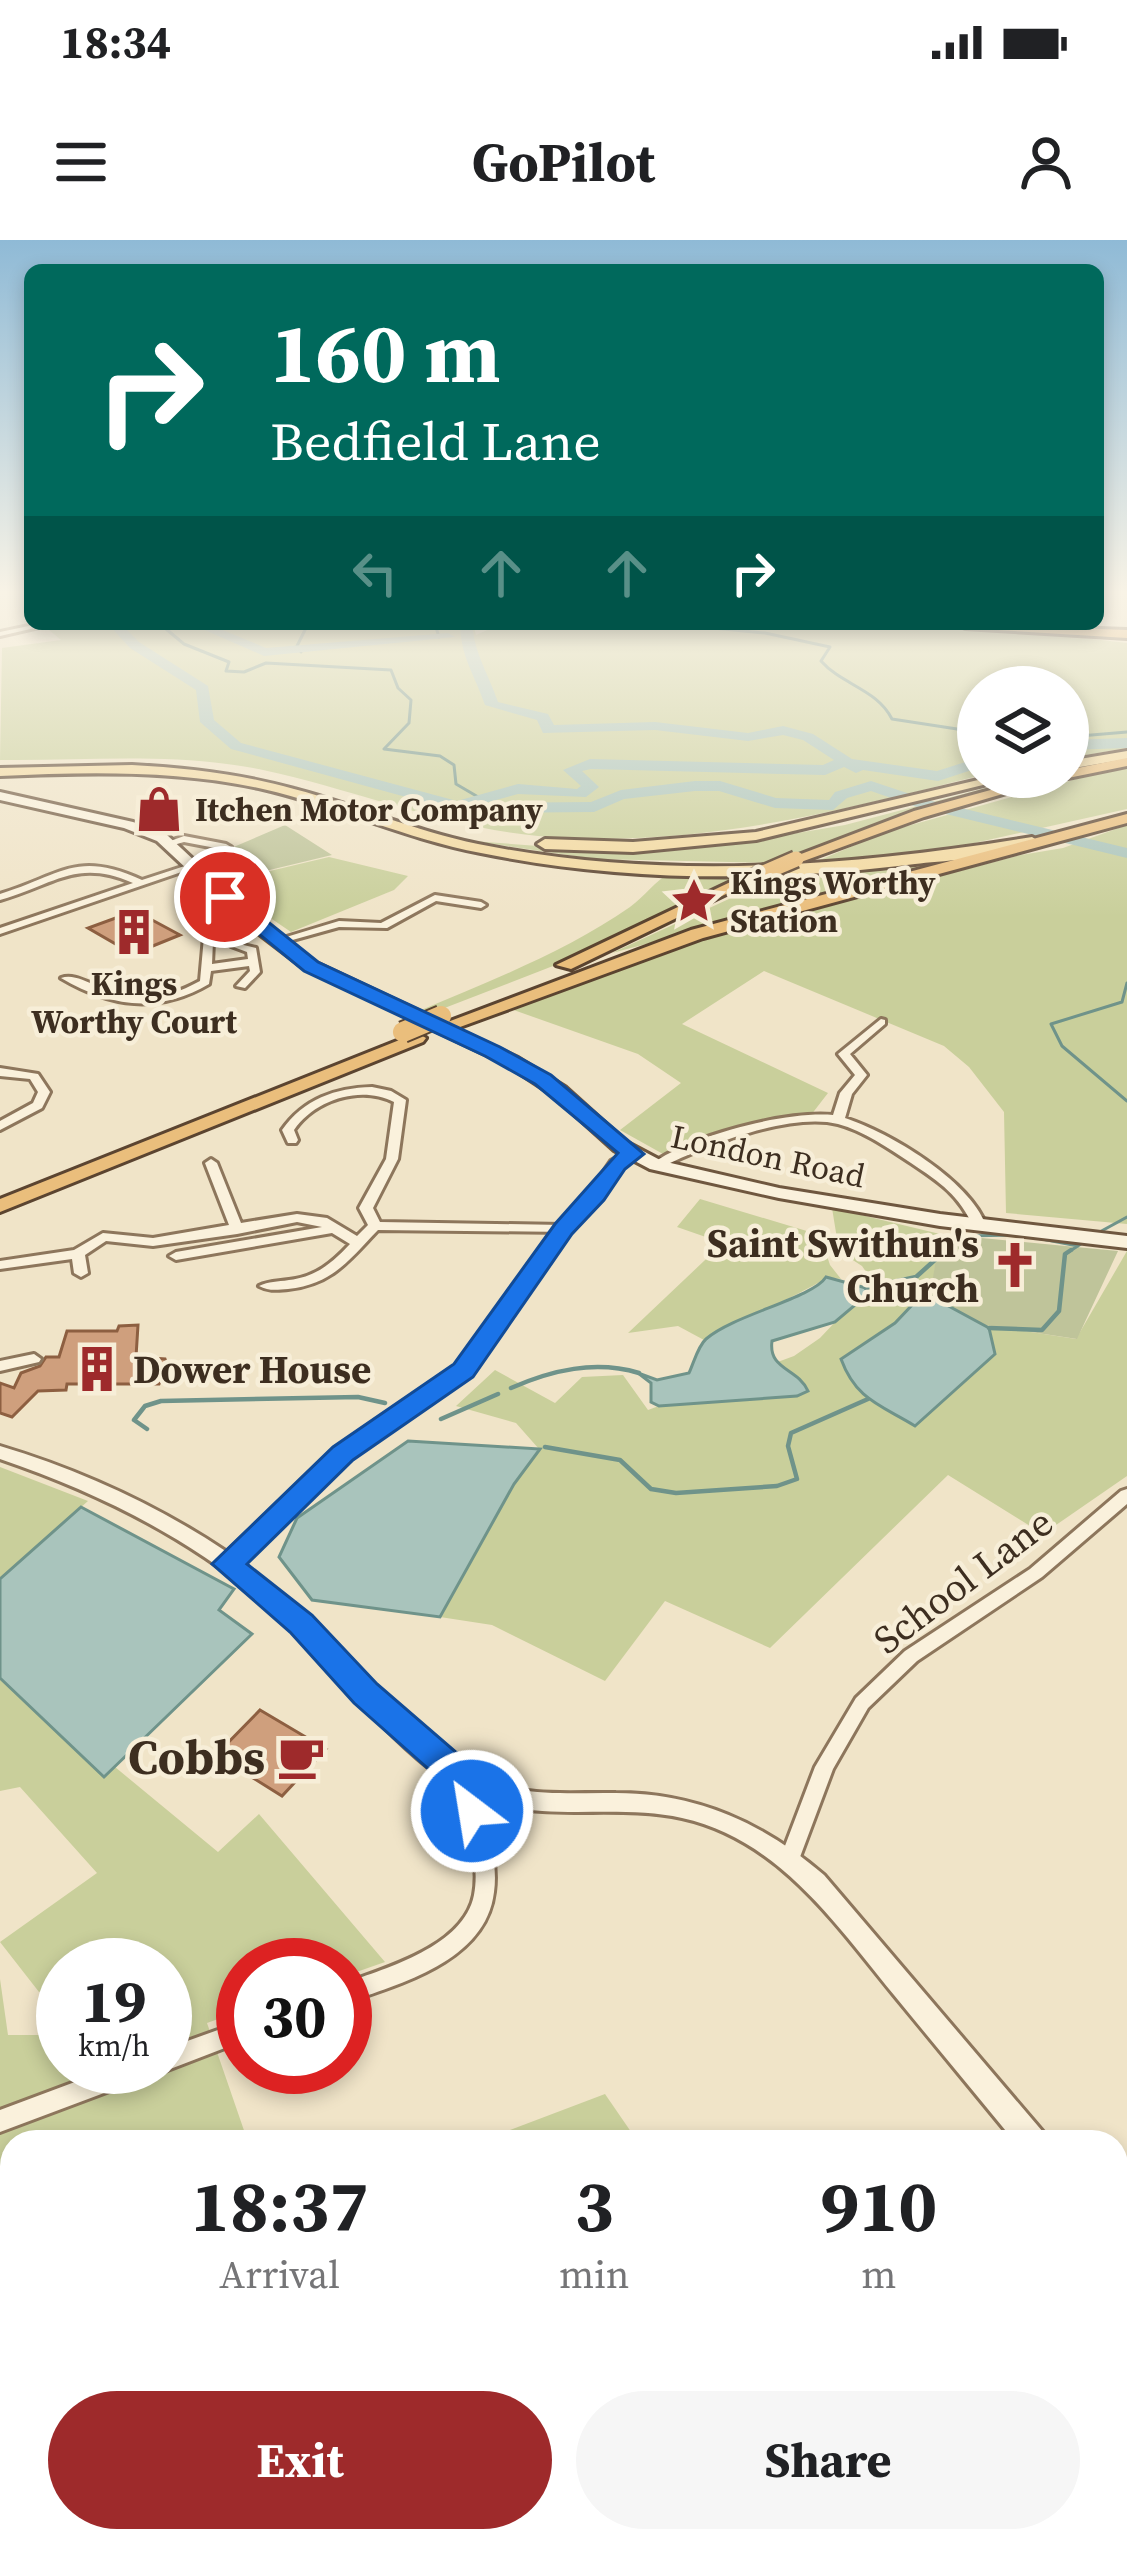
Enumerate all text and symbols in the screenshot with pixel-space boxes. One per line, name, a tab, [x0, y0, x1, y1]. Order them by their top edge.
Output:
text: 18:34	[60, 11, 171, 73]
text: GoPilot	[472, 125, 655, 199]
icon: menu	[48, 129, 114, 195]
icon: person	[1013, 129, 1079, 195]
text: 160 m	[270, 295, 501, 410]
icon: right	[72, 312, 228, 468]
text: Bedfield Lane	[270, 404, 601, 478]
icon: left	[342, 540, 408, 606]
icon: ahead	[468, 540, 534, 606]
icon: ahead	[594, 540, 660, 606]
icon: right	[720, 540, 786, 606]
map controls	[957, 666, 1089, 798]
button: layers	[957, 666, 1089, 798]
shop icon: Itchen Motor Company	[134, 784, 184, 834]
place label: Itchen Motor Company	[195, 787, 543, 832]
pin	[174, 846, 276, 948]
place label: Kings Worthy Station	[730, 860, 936, 943]
icon: arrive	[192, 864, 258, 930]
place icon: Kings Worthy Station	[669, 876, 719, 926]
building icon: Kings Worthy Court	[109, 907, 159, 957]
place label: Kings Worthy Court	[31, 961, 238, 1044]
street label: London Road	[667, 1114, 869, 1199]
place label: Saint Swithun's Church	[707, 1217, 979, 1315]
church icon: Saint Swithun's Church	[990, 1240, 1040, 1290]
place label: Dower House	[133, 1343, 371, 1396]
building icon: Dower House	[72, 1344, 122, 1394]
street label: School Lane	[863, 1496, 1063, 1666]
place label: Cobbs	[128, 1724, 265, 1790]
cafe icon: Cobbs	[276, 1732, 326, 1782]
position arrow	[409, 1748, 535, 1874]
speed limit sign: 30	[216, 1938, 372, 2094]
text: 19	[81, 1960, 147, 2042]
text: km/h	[78, 2025, 150, 2066]
text: 18:37	[191, 2156, 368, 2255]
text: 3	[575, 2156, 614, 2255]
text: 910	[820, 2156, 937, 2255]
text: Arrival	[219, 2248, 340, 2301]
text: min	[559, 2248, 630, 2301]
text: m	[861, 2248, 896, 2301]
button: Exit	[48, 2391, 552, 2529]
button: Share	[576, 2391, 1080, 2529]

